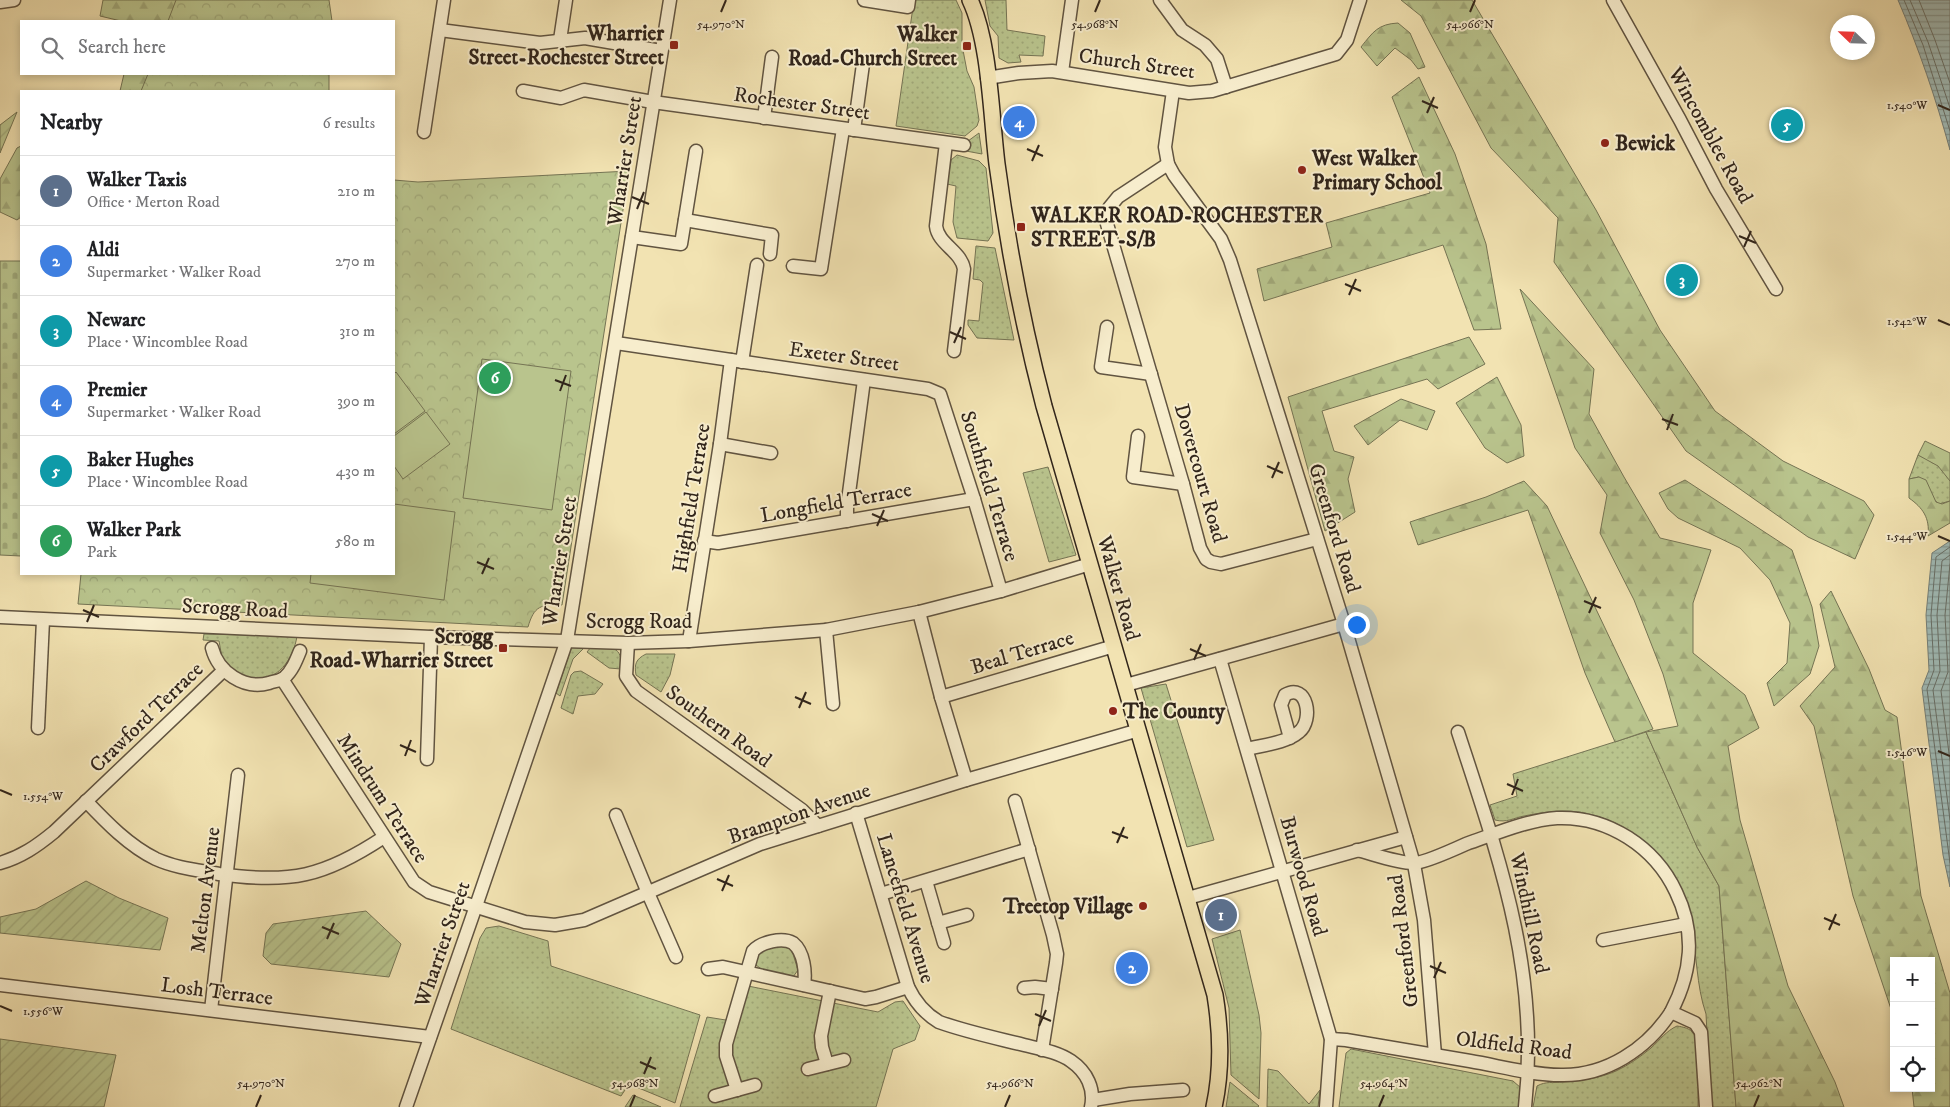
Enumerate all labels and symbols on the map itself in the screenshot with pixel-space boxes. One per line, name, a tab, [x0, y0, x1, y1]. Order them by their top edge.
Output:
north arrow	[1830, 15, 1875, 60]
text: 54.970°N	[697, 17, 745, 32]
text: 54.968°N	[1071, 17, 1119, 32]
text: 54.966°N	[1446, 17, 1494, 32]
place label: Wharrier Street-Rochester Street	[469, 21, 665, 71]
place label: Walker Road-Church Street	[788, 22, 958, 72]
marker: Wharrier Street-Rochester Street	[668, 39, 680, 51]
marker: Walker Road-Church Street	[961, 40, 973, 52]
street label: Church Street	[1077, 43, 1197, 85]
street label: Wincomblee Road	[1661, 62, 1759, 209]
street label: Rochester Street	[732, 82, 872, 126]
street label: Wharrier Street	[602, 94, 648, 229]
text: 1.540°W	[1887, 98, 1928, 113]
pin: 4	[1003, 103, 1035, 141]
pin: 5	[1771, 106, 1803, 144]
place label: Bewick	[1615, 131, 1676, 157]
marker: Bewick	[1599, 137, 1611, 149]
place label: West Walker Primary School	[1311, 146, 1443, 196]
marker: West Walker Primary School	[1296, 164, 1308, 176]
place label: WALKER ROAD-ROCHESTER STREET-S/B	[1030, 203, 1324, 253]
marker: WALKER ROAD-ROCHESTER STREET-S/B	[1015, 221, 1027, 233]
pin: 3	[1666, 261, 1698, 299]
text: 1.542°W	[1887, 314, 1928, 329]
street label: Exeter Street	[787, 336, 901, 378]
pin: 6	[479, 359, 511, 397]
street label: Dovercourt Road	[1168, 401, 1232, 546]
street label: Southfield Terrace	[954, 408, 1024, 565]
street label: Highfield Terrace	[667, 421, 717, 575]
street label: Greenford Road	[1302, 461, 1366, 597]
street label: Longfield Terrace	[759, 477, 914, 529]
street label: Wharrier Street	[537, 494, 583, 629]
text: 1.544°W	[1886, 529, 1929, 544]
street label: Walker Road	[1090, 532, 1146, 644]
street label: Scrogg Road	[181, 593, 289, 625]
street label: Scrogg Road	[586, 609, 693, 635]
your location	[1344, 612, 1370, 638]
place label: Scrogg Road-Wharrier Street	[310, 624, 494, 674]
street label: Beal Terrace	[968, 625, 1077, 681]
marker: Scrogg Road-Wharrier Street	[497, 642, 509, 654]
street label: Crawford Terrace	[84, 657, 209, 779]
street label: Southern Road	[660, 680, 777, 774]
place label: The County	[1122, 699, 1226, 725]
marker: The County	[1107, 705, 1119, 717]
street label: Mindrum Terrace	[331, 729, 434, 868]
text: 1.546°W	[1887, 745, 1928, 760]
street label: Brampton Avenue	[725, 777, 874, 851]
text: 1.554°W	[23, 789, 64, 804]
street label: Burwood Road	[1273, 813, 1333, 940]
street label: Melton Avenue	[185, 825, 227, 955]
street label: Lancefield Avenue	[870, 830, 940, 987]
street label: Windhill Road	[1503, 849, 1555, 977]
street label: Greenford Road	[1383, 872, 1425, 1009]
street label: Wharrier Street	[409, 878, 477, 1012]
place label: Treetop Village	[1002, 894, 1133, 920]
pin: 1	[1205, 896, 1237, 934]
marker: Treetop Village	[1137, 900, 1149, 912]
pin: 2	[1116, 949, 1148, 987]
street label: Losh Terrace	[159, 972, 275, 1012]
text: 1.556°W	[23, 1004, 64, 1019]
street label: Oldfield Road	[1454, 1026, 1574, 1066]
text: 54.970°N	[237, 1076, 285, 1091]
text: 54.968°N	[611, 1076, 659, 1091]
text: 54.966°N	[986, 1076, 1034, 1091]
text: 54.964°N	[1360, 1076, 1408, 1091]
text: 54.962°N	[1735, 1076, 1783, 1091]

